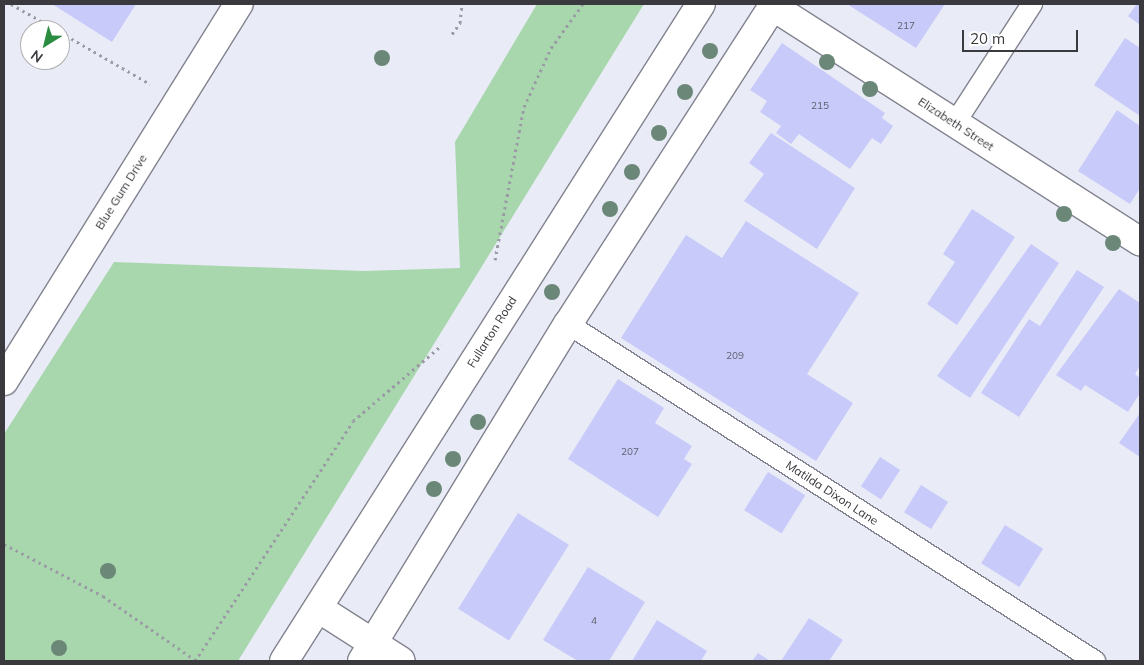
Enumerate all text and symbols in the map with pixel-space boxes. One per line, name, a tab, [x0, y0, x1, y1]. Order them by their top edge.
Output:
north arrow	[20, 20, 70, 70]
house number: 217	[897, 20, 915, 32]
scale bar	[964, 20, 1080, 52]
text: 20 m	[970, 29, 1005, 48]
text: N	[27, 46, 46, 67]
street label: Elizabeth Street	[915, 94, 997, 154]
house number: 215	[811, 100, 829, 112]
street label: Blue Gum Drive	[92, 152, 150, 232]
street label: Fullarton Road	[464, 294, 520, 370]
house number: 209	[726, 350, 744, 362]
house number: 207	[621, 446, 639, 458]
street label: Matilda Dixon Lane	[783, 458, 881, 528]
house number: 4	[591, 615, 597, 627]

